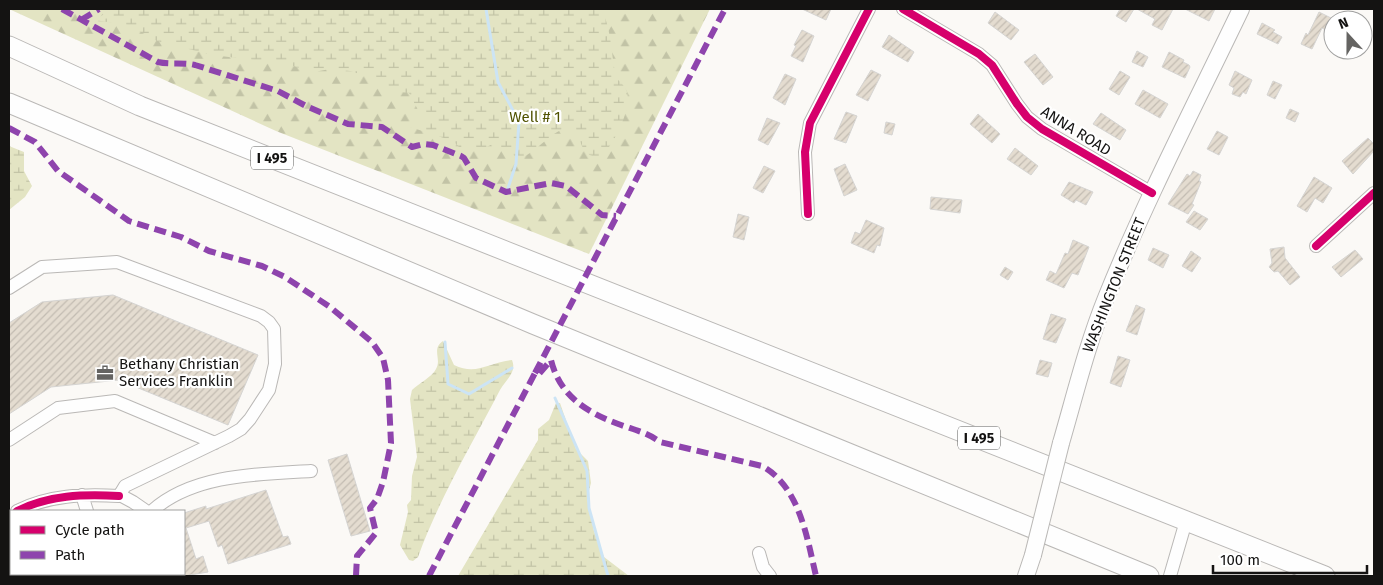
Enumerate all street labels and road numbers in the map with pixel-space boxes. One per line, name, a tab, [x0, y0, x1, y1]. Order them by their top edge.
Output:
street label: ANNA ROAD	[1038, 102, 1114, 160]
road number: I 495	[251, 146, 293, 170]
street label: WASHINGTON STREET	[1079, 215, 1149, 355]
road number: I 495	[958, 426, 1000, 449]

